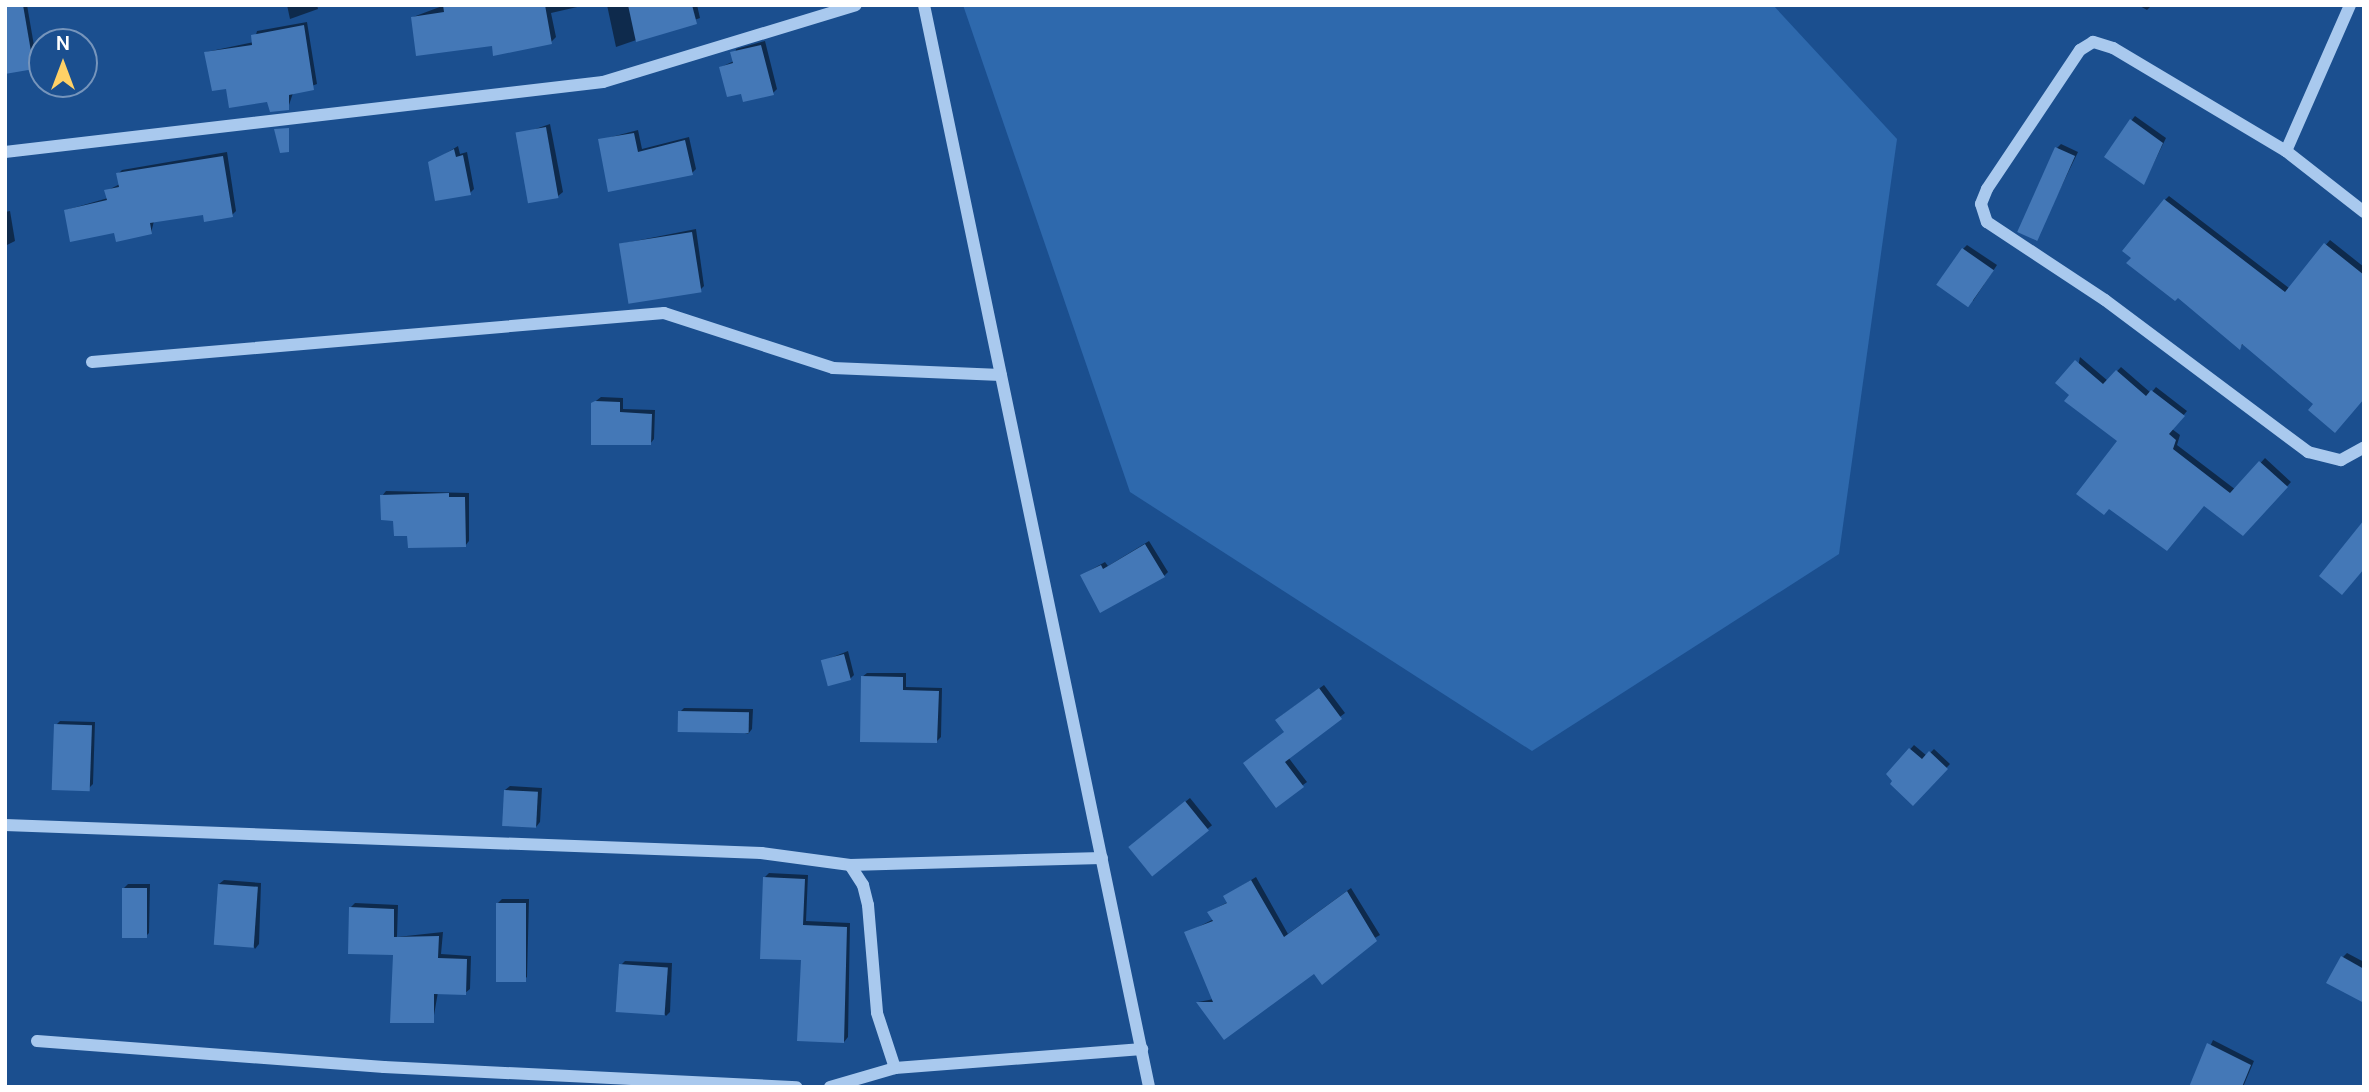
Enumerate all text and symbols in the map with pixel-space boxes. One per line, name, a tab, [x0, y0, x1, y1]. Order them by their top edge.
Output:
north arrow	[28, 28, 98, 98]
text: N	[56, 31, 70, 56]

